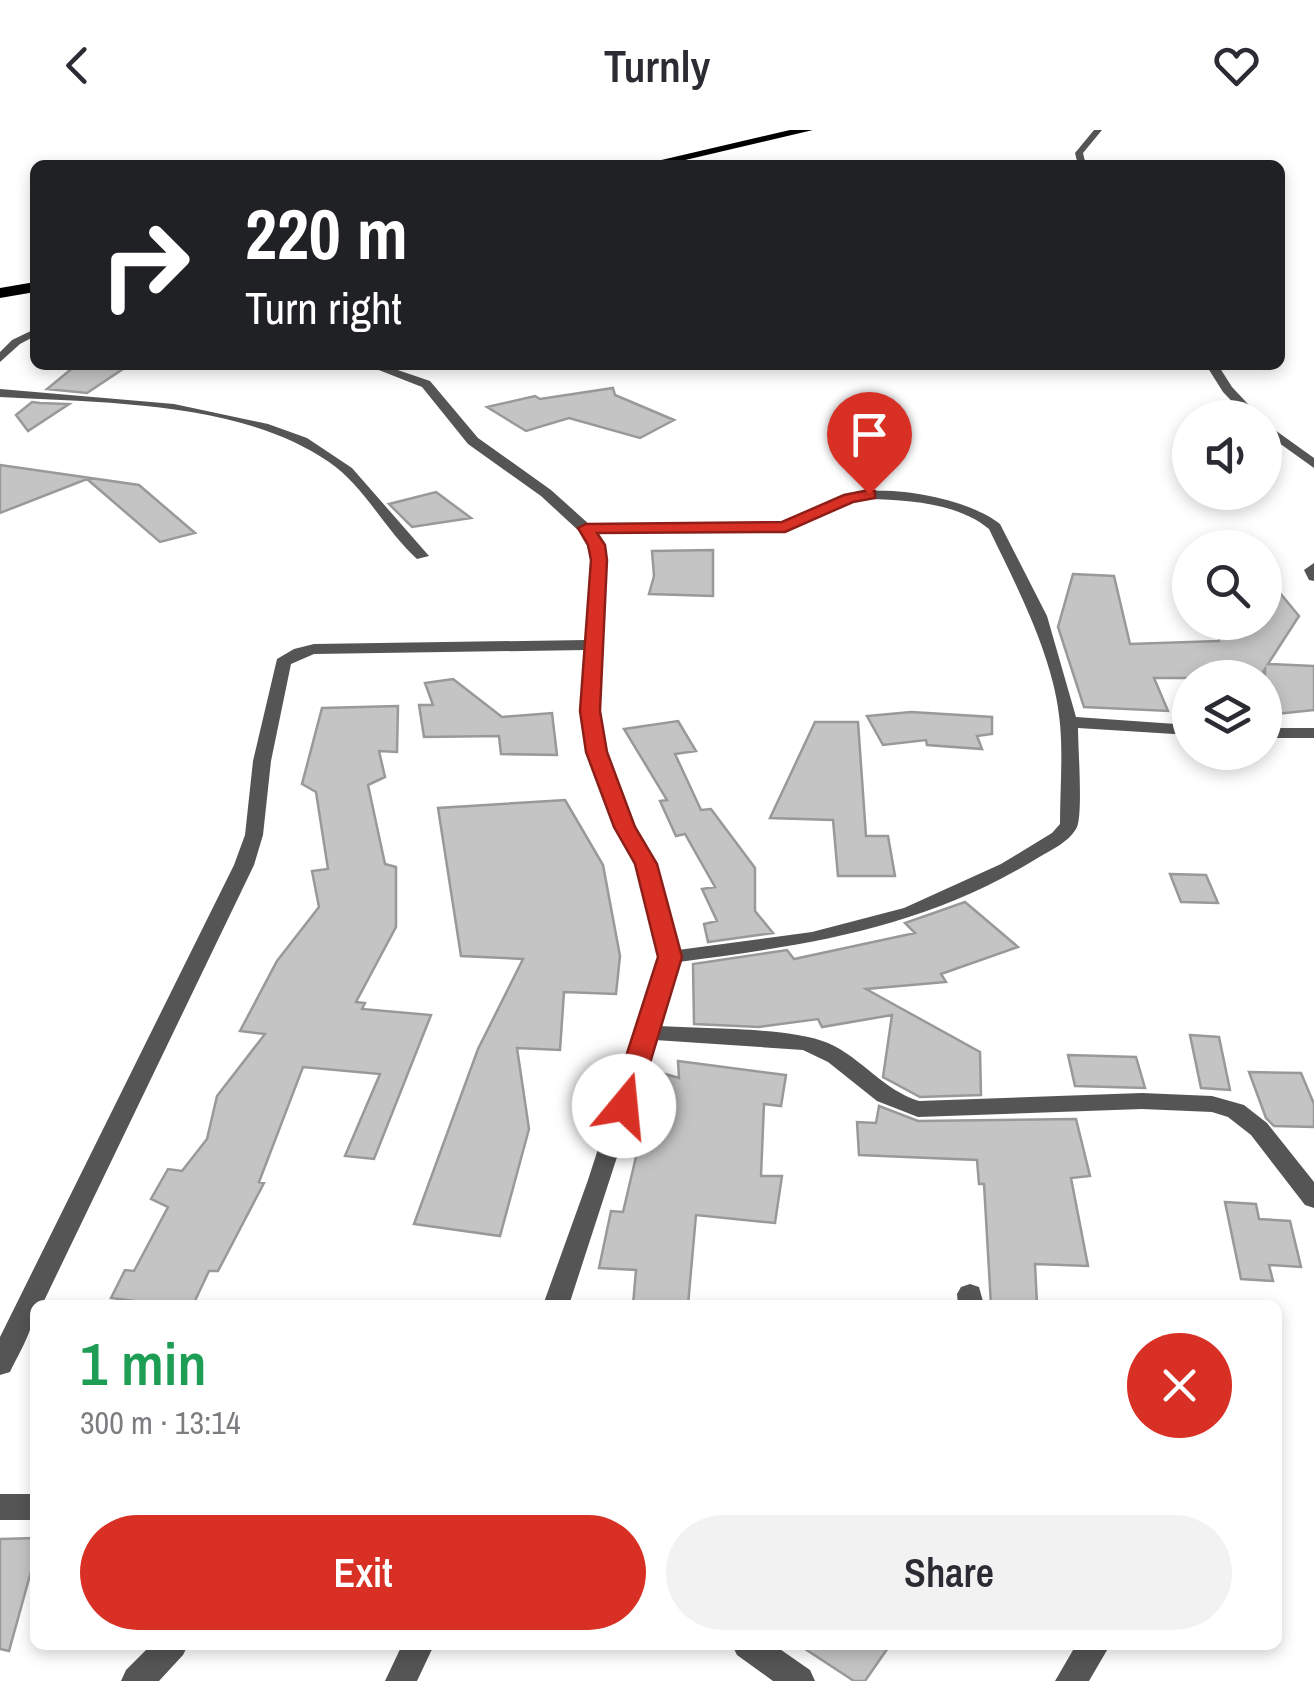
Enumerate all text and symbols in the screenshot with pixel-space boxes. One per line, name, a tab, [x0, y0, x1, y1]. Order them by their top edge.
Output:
text: Turnly	[604, 35, 710, 96]
icon: back	[50, 38, 105, 93]
icon: heart	[1209, 38, 1264, 93]
text: 220 m	[245, 187, 408, 281]
icon: right	[80, 200, 210, 330]
text: Turn right	[245, 277, 402, 338]
pin	[827, 392, 912, 495]
map controls	[1172, 400, 1282, 770]
button: sound	[1172, 400, 1282, 510]
icon: arrive	[842, 407, 897, 462]
button: search	[1172, 530, 1282, 640]
button: layers	[1172, 660, 1282, 770]
position arrow	[572, 1054, 676, 1158]
text: 1 min	[80, 1323, 207, 1404]
button: close	[1127, 1333, 1232, 1438]
text: 300 m · 13:14	[80, 1401, 240, 1444]
button: Exit	[80, 1515, 646, 1630]
button: Share	[666, 1515, 1232, 1630]

